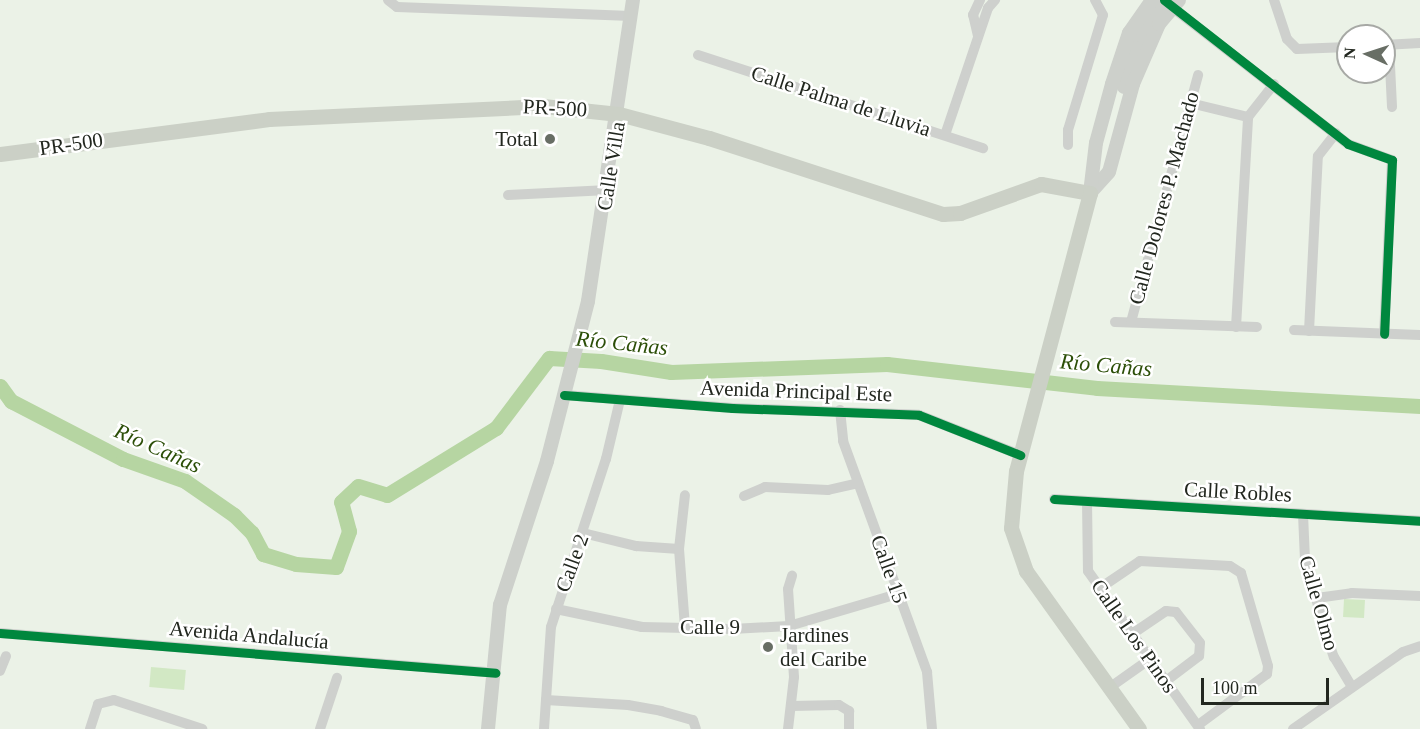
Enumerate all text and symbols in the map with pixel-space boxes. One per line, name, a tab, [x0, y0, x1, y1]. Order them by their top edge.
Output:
north arrow	[1336, 24, 1396, 84]
text: N	[1341, 47, 1358, 59]
street label: Calle Palma de Lluvia	[748, 60, 934, 142]
street label: Calle Dolores P. Machado	[1123, 89, 1205, 307]
street label: PR-500	[522, 94, 588, 122]
street label: Calle Villa	[591, 119, 631, 213]
place label: Total	[495, 126, 538, 152]
street label: PR-500	[37, 127, 105, 161]
marker: Total	[543, 132, 557, 146]
water label: Río Cañas	[575, 325, 669, 361]
water label: Río Cañas	[1059, 348, 1153, 382]
street label: Avenida Principal Este	[700, 375, 892, 407]
water label: Río Cañas	[110, 417, 206, 479]
street label: Calle Robles	[1183, 477, 1293, 507]
street label: Calle 2	[550, 530, 594, 596]
street label: Calle 15	[865, 532, 913, 606]
street label: Calle Olmo	[1293, 553, 1345, 653]
street label: Calle Los Pinos	[1086, 574, 1182, 698]
street label: Calle 9	[680, 614, 740, 640]
street label: Avenida Andalucía	[168, 615, 330, 655]
place label: Jardines del Caribe	[780, 622, 867, 672]
marker: Jardines del Caribe	[761, 640, 775, 654]
scale bar	[1204, 666, 1332, 704]
text: 100 m	[1212, 678, 1258, 698]

